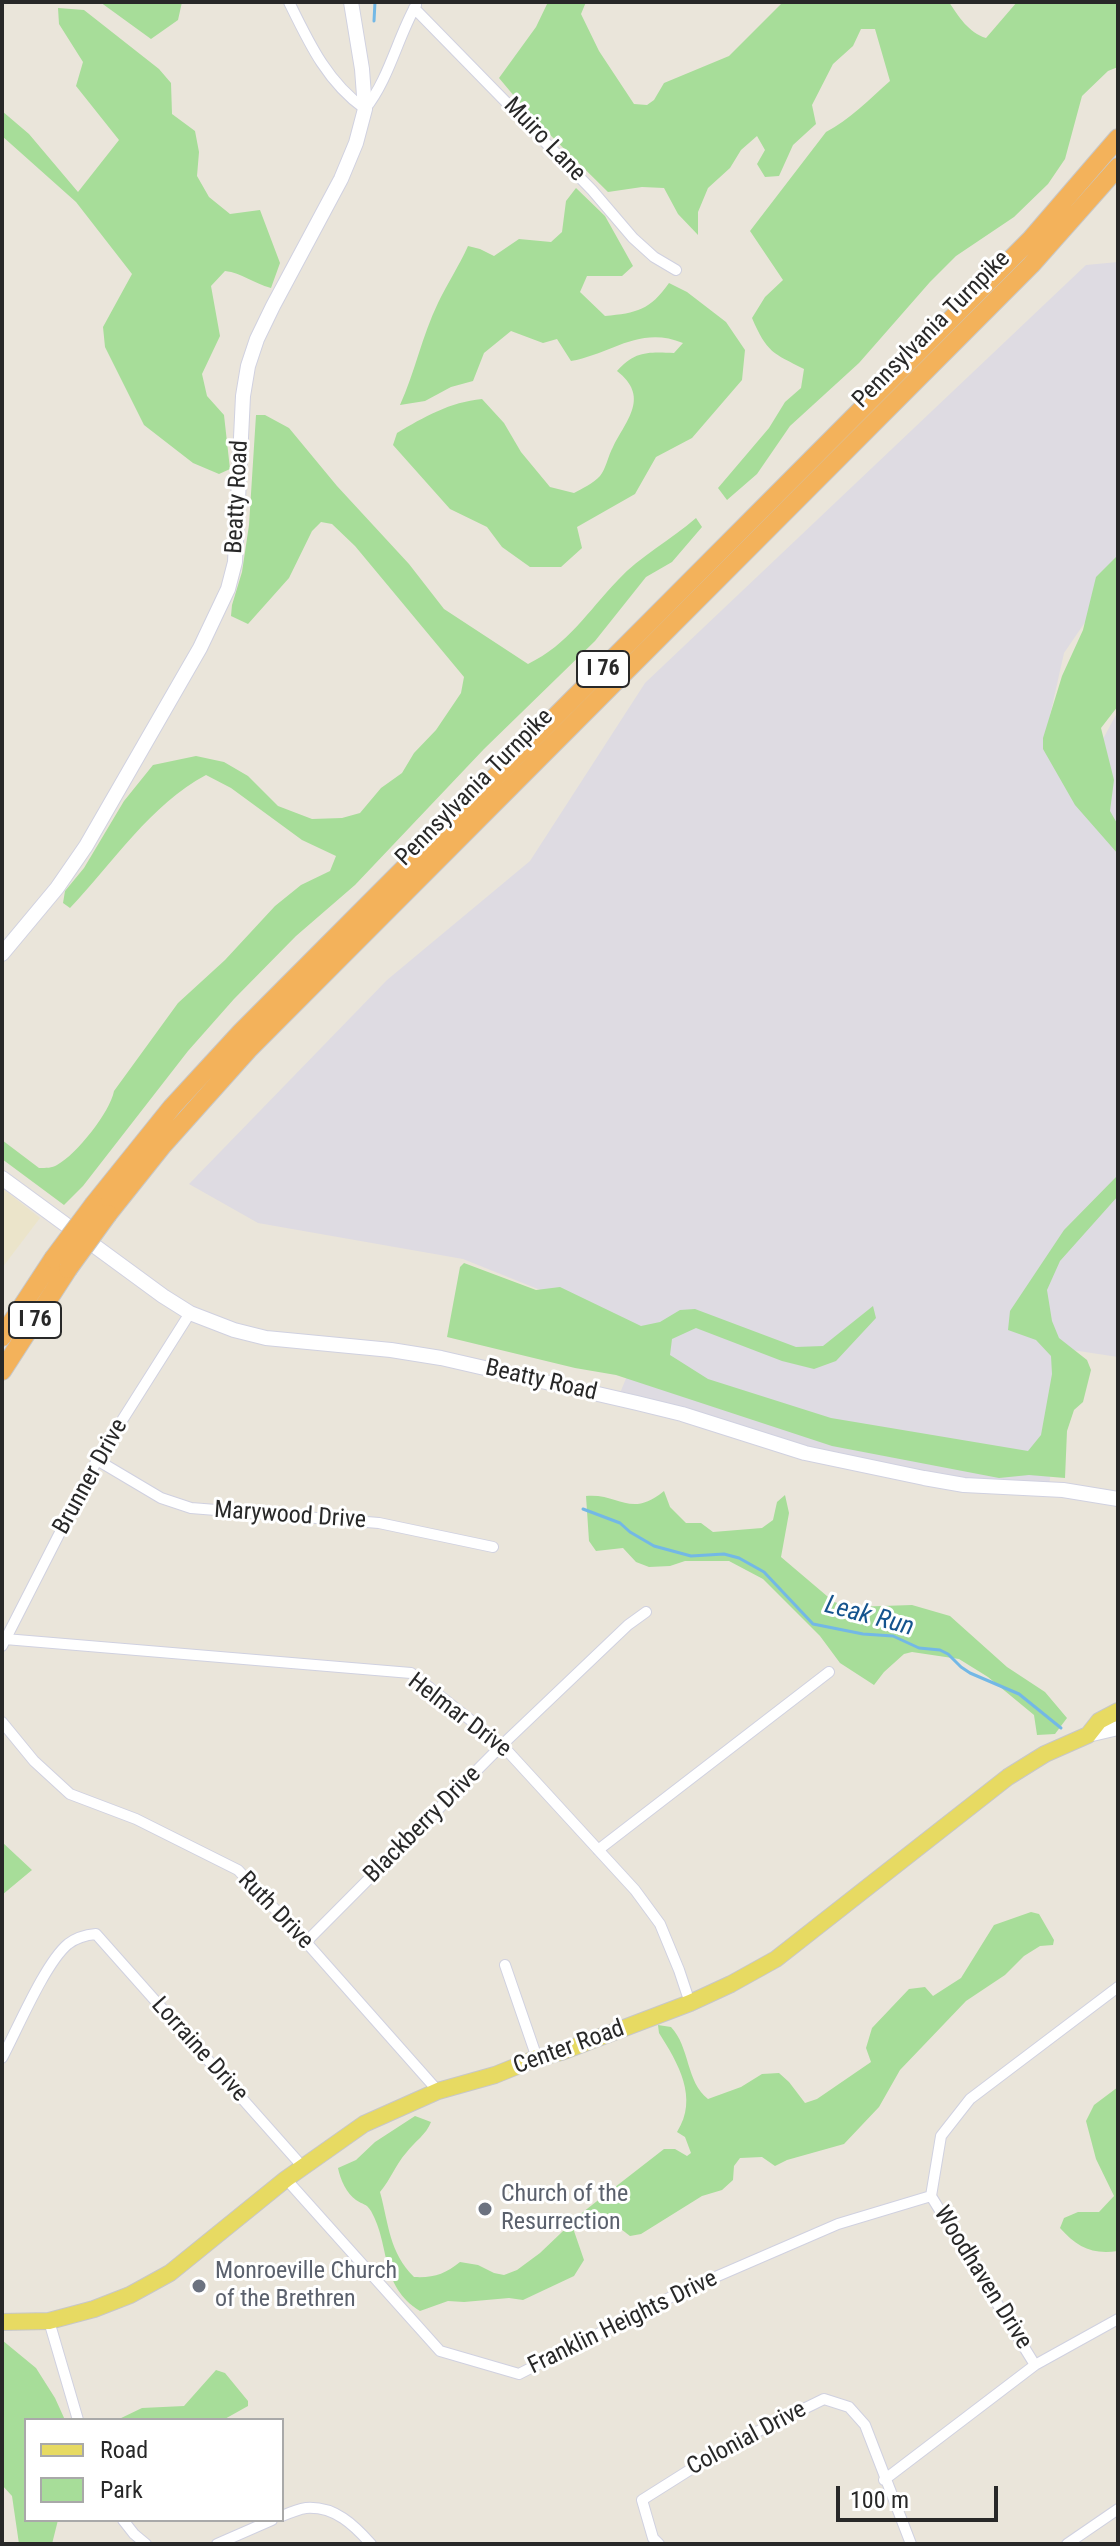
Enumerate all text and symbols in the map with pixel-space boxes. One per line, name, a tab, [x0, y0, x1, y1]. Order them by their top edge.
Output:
street label: Muiro Lane	[497, 92, 591, 188]
street label: Pennsylvania Turnpike	[847, 245, 1017, 415]
street label: Beatty Road	[221, 439, 255, 555]
road number: I 76	[577, 651, 629, 687]
street label: Pennsylvania Turnpike	[390, 703, 560, 873]
road number: I 76	[9, 1302, 61, 1338]
street label: Beatty Road	[482, 1354, 600, 1408]
street label: Brunner Drive	[48, 1414, 134, 1540]
street label: Marywood Drive	[213, 1496, 367, 1536]
water label: Leak Run	[821, 1590, 917, 1644]
street label: Helmar Drive	[402, 1668, 516, 1764]
street label: Blackberry Drive	[359, 1761, 487, 1889]
street label: Ruth Drive	[231, 1866, 319, 1956]
street label: Lorraine Drive	[145, 1992, 253, 2108]
street label: Center Road	[510, 2015, 628, 2081]
place label: Church of the Resurrection	[501, 2181, 628, 2237]
marker: Church of the Resurrection	[476, 2200, 494, 2218]
street label: Woodhaven Drive	[927, 2201, 1037, 2355]
place label: Monroeville Church of the Brethren	[215, 2258, 397, 2314]
street label: Franklin Heights Drive	[524, 2265, 722, 2381]
marker: Monroeville Church of the Brethren	[190, 2277, 208, 2295]
street label: Colonial Drive	[683, 2396, 811, 2482]
legend	[24, 2418, 284, 2522]
text: Road	[100, 2436, 148, 2464]
scale bar	[840, 2470, 1002, 2520]
text: Park	[100, 2476, 143, 2504]
text: 100 m	[850, 2486, 909, 2514]

